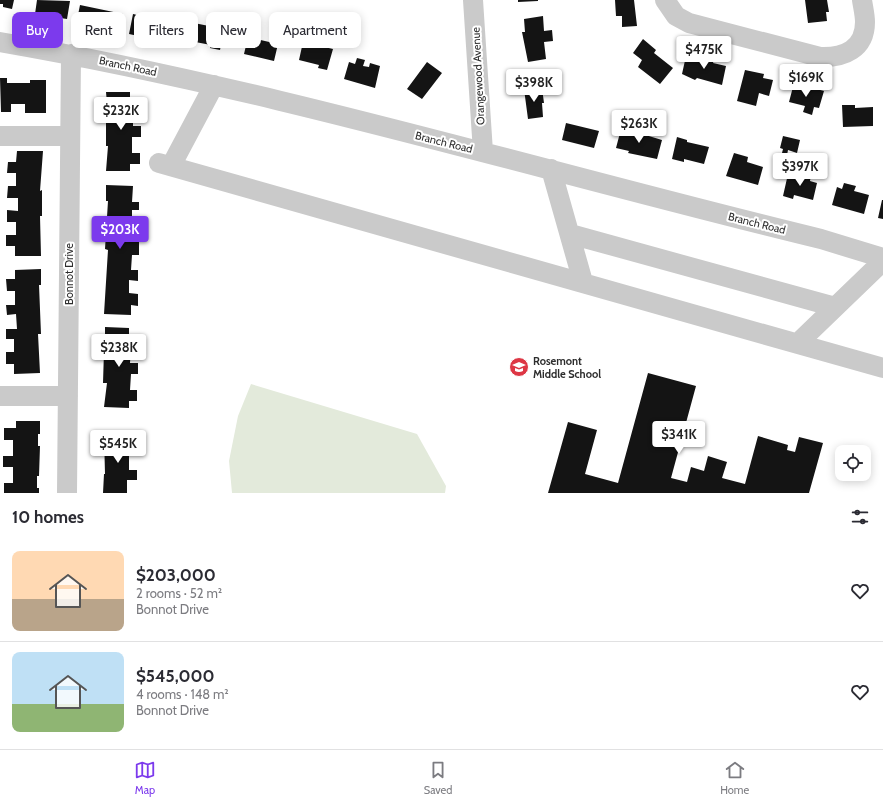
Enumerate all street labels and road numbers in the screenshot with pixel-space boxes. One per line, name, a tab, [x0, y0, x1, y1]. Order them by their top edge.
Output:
street label: Orangewood Avenue	[468, 26, 488, 125]
street label: Branch Road	[98, 53, 158, 79]
street label: Branch Road	[414, 128, 474, 156]
street label: Branch Road	[727, 209, 787, 237]
street label: Bonnot Drive	[62, 243, 76, 305]

